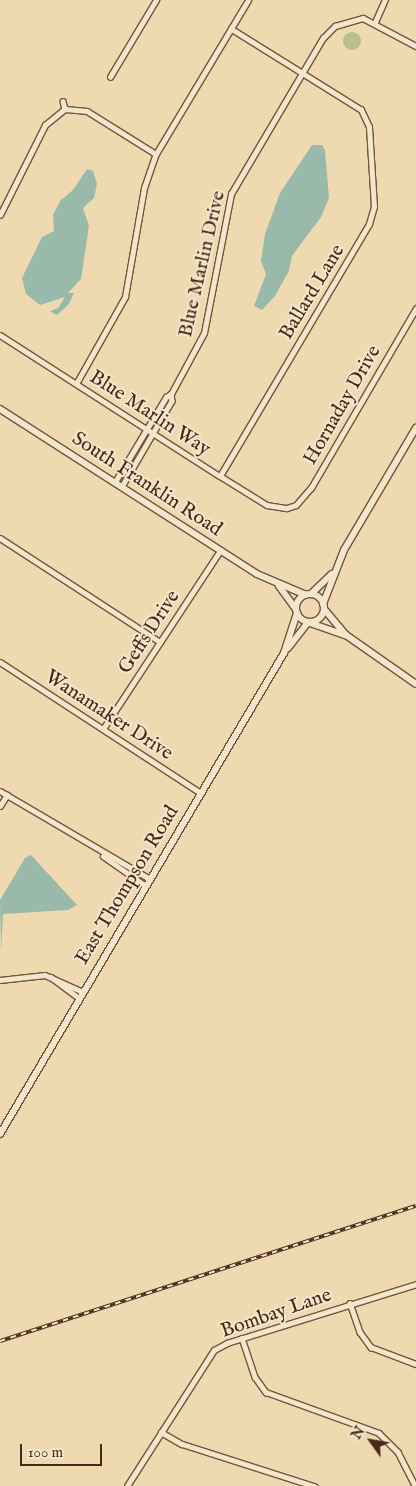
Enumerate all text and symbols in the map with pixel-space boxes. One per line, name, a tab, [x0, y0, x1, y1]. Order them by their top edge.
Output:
street label: Blue Marlin Drive	[173, 188, 231, 340]
street label: Ballard Lane	[274, 240, 350, 344]
street label: Hornaday Drive	[298, 341, 386, 469]
street label: Blue Marlin Way	[85, 365, 215, 461]
street label: South Franklin Road	[67, 427, 227, 541]
street label: Geffs Drive	[113, 586, 185, 678]
street label: Wanamaker Drive	[40, 665, 178, 765]
street label: East Thompson Road	[70, 801, 184, 969]
street label: Bombay Lane	[218, 1283, 334, 1343]
north arrow	[346, 1416, 396, 1466]
text: N	[347, 1423, 369, 1443]
scale bar	[22, 1434, 105, 1466]
text: 100 m	[28, 1443, 63, 1462]

